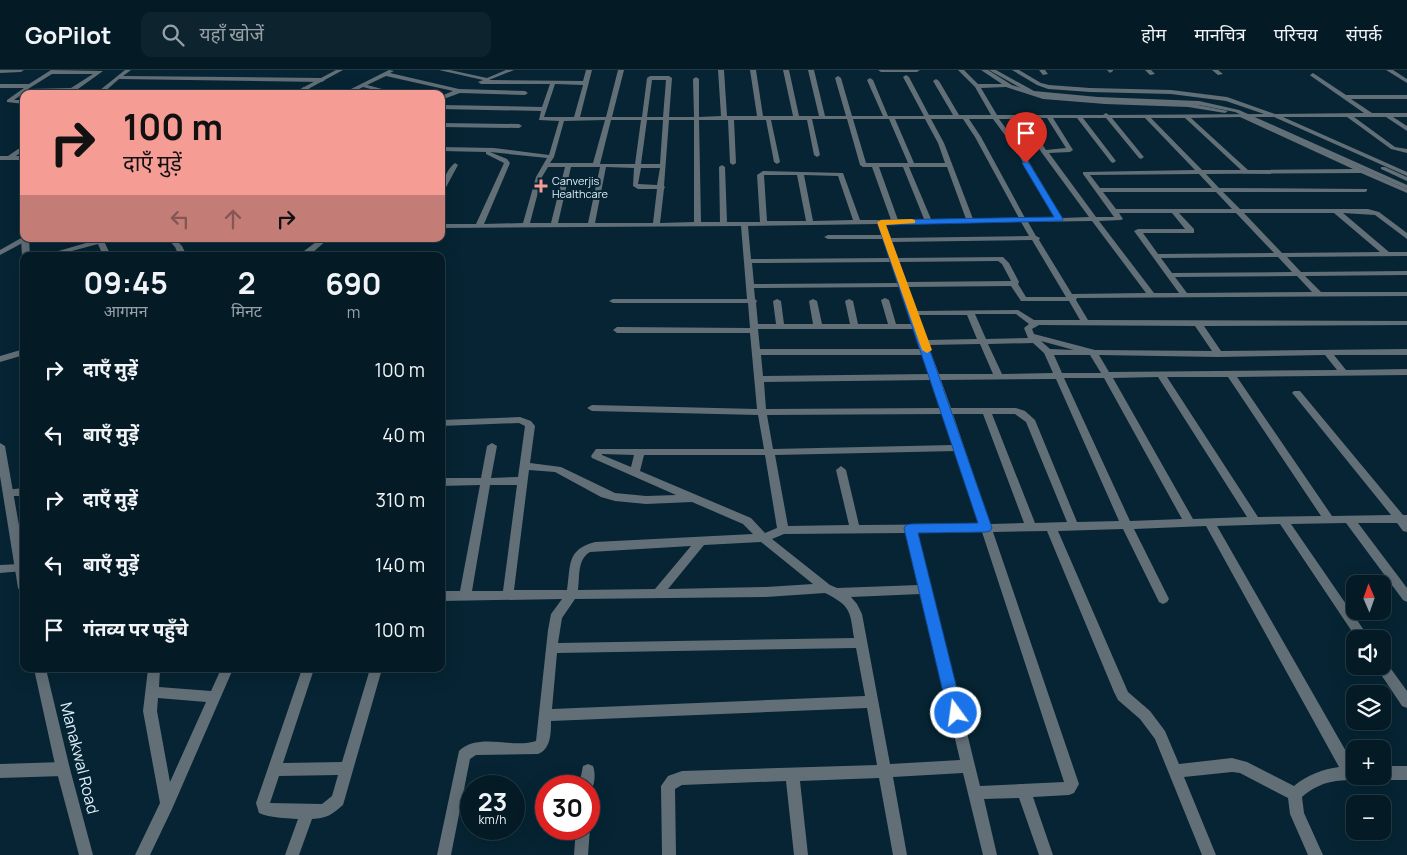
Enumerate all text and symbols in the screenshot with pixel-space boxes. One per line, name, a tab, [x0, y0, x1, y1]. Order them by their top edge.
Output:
search box	[141, 12, 491, 57]
text: GoPilot	[25, 18, 111, 51]
icon: search	[159, 21, 187, 49]
text: यहाँ खोजें	[199, 21, 264, 47]
text: होम	[1141, 22, 1166, 46]
text: मानचित्र	[1194, 22, 1246, 46]
text: परिचय	[1274, 22, 1318, 46]
text: संपर्क	[1346, 22, 1382, 46]
text: 100 m	[123, 103, 223, 151]
icon: right	[40, 110, 105, 175]
pin	[1005, 112, 1047, 163]
icon: arrive	[1012, 119, 1040, 147]
text: दाएँ मुड़ें	[123, 148, 182, 178]
place label: Canverjis Healthcare	[552, 173, 608, 201]
marker: Canverjis Healthcare	[534, 179, 548, 193]
icon: left	[166, 205, 194, 233]
icon: ahead	[219, 205, 247, 233]
icon: right	[272, 205, 300, 233]
text: 09:45	[83, 262, 168, 303]
text: 2	[238, 262, 256, 303]
text: 690	[325, 263, 382, 304]
text: आगमन	[104, 300, 148, 322]
text: मिनट	[231, 300, 262, 322]
text: m	[347, 301, 360, 323]
icon: right	[40, 356, 68, 384]
text: दाएँ मुड़ें	[83, 356, 138, 382]
text: 100 m	[374, 357, 425, 383]
icon: left	[40, 421, 68, 449]
text: बाएँ मुड़ें	[83, 421, 139, 447]
text: 40 m	[382, 422, 425, 448]
icon: right	[40, 486, 68, 514]
text: दाएँ मुड़ें	[83, 486, 138, 512]
text: 310 m	[376, 487, 425, 513]
icon: left	[40, 551, 68, 579]
text: बाएँ मुड़ें	[83, 551, 139, 577]
text: 140 m	[375, 552, 425, 578]
north arrow	[1346, 575, 1391, 620]
map controls	[1346, 575, 1391, 840]
icon: arrive	[40, 616, 68, 644]
text: गंतव्य पर पहुँचे	[83, 616, 188, 642]
text: 100 m	[374, 617, 425, 643]
button: sound	[1346, 630, 1391, 675]
button: layers	[1346, 685, 1391, 730]
position arrow	[929, 686, 981, 738]
street label: Manakwal Road	[56, 700, 104, 816]
button: +	[1346, 740, 1391, 785]
speed limit sign: 30	[535, 775, 600, 840]
text: 23	[478, 784, 507, 819]
button: −	[1346, 795, 1391, 840]
text: km/h	[479, 811, 506, 828]

